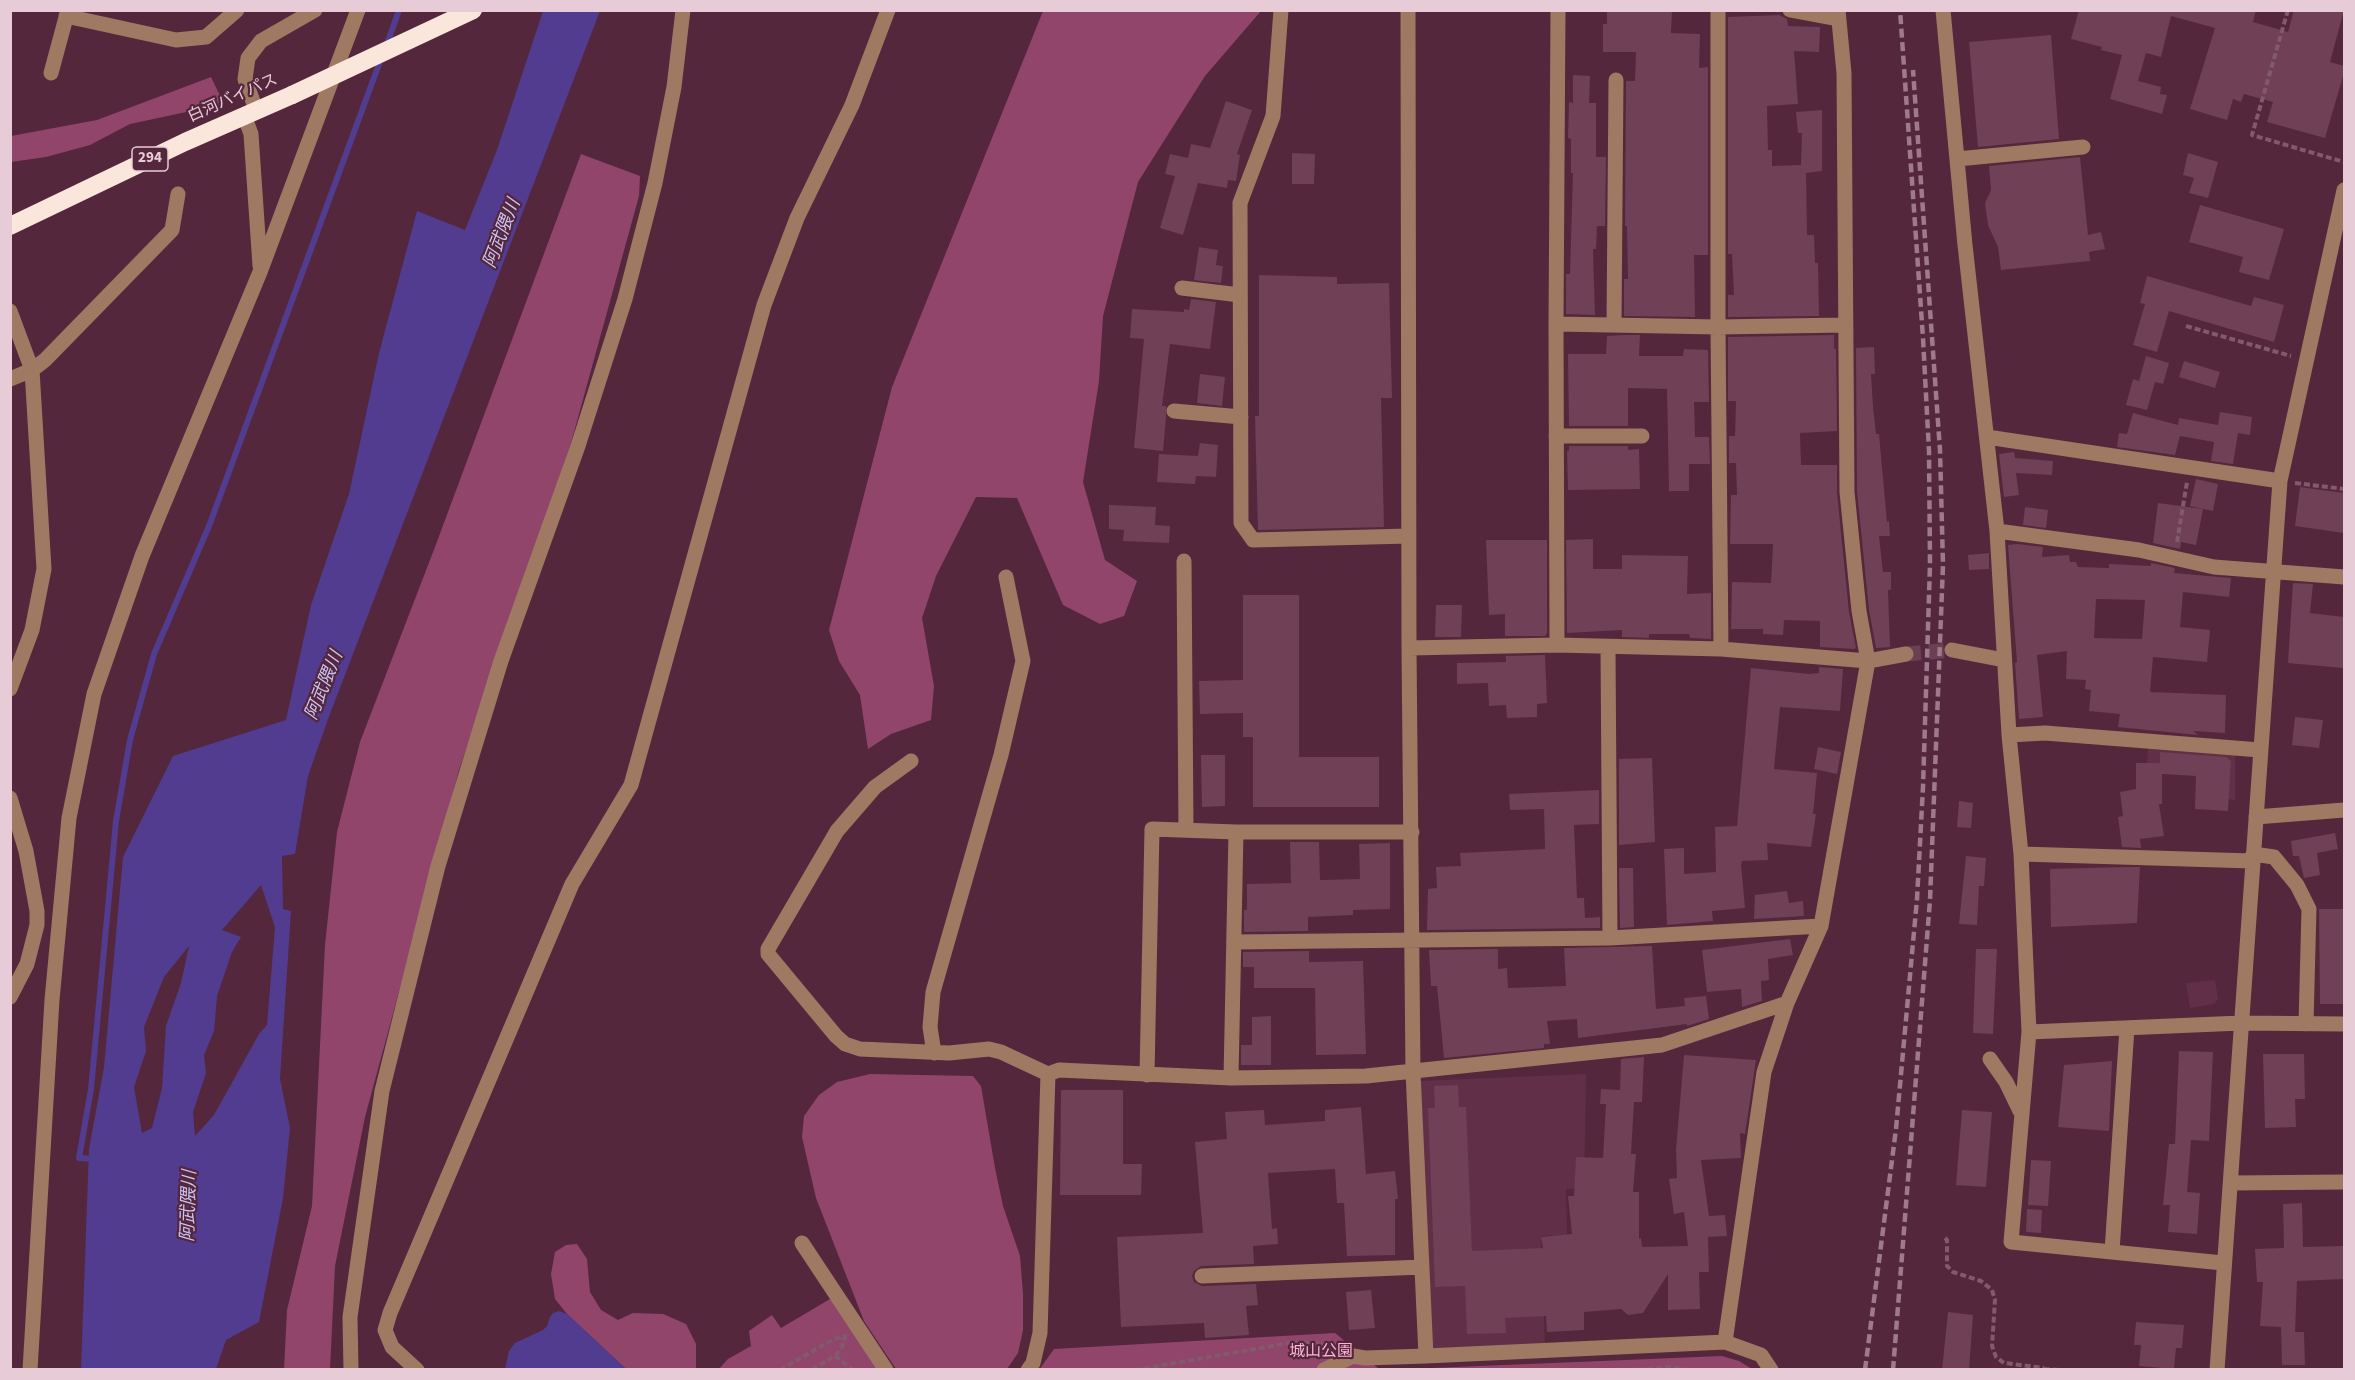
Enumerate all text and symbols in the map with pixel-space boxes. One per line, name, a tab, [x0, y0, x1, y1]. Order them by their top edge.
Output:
street label: 白河バイパス	[185, 71, 281, 127]
road number: 294	[132, 147, 168, 171]
water label: 阿武隈川	[480, 197, 526, 271]
water label: 阿武隈川	[302, 649, 348, 723]
water label: 阿武隈川	[178, 1170, 202, 1242]
park label: 城山公園	[1289, 1342, 1353, 1362]

